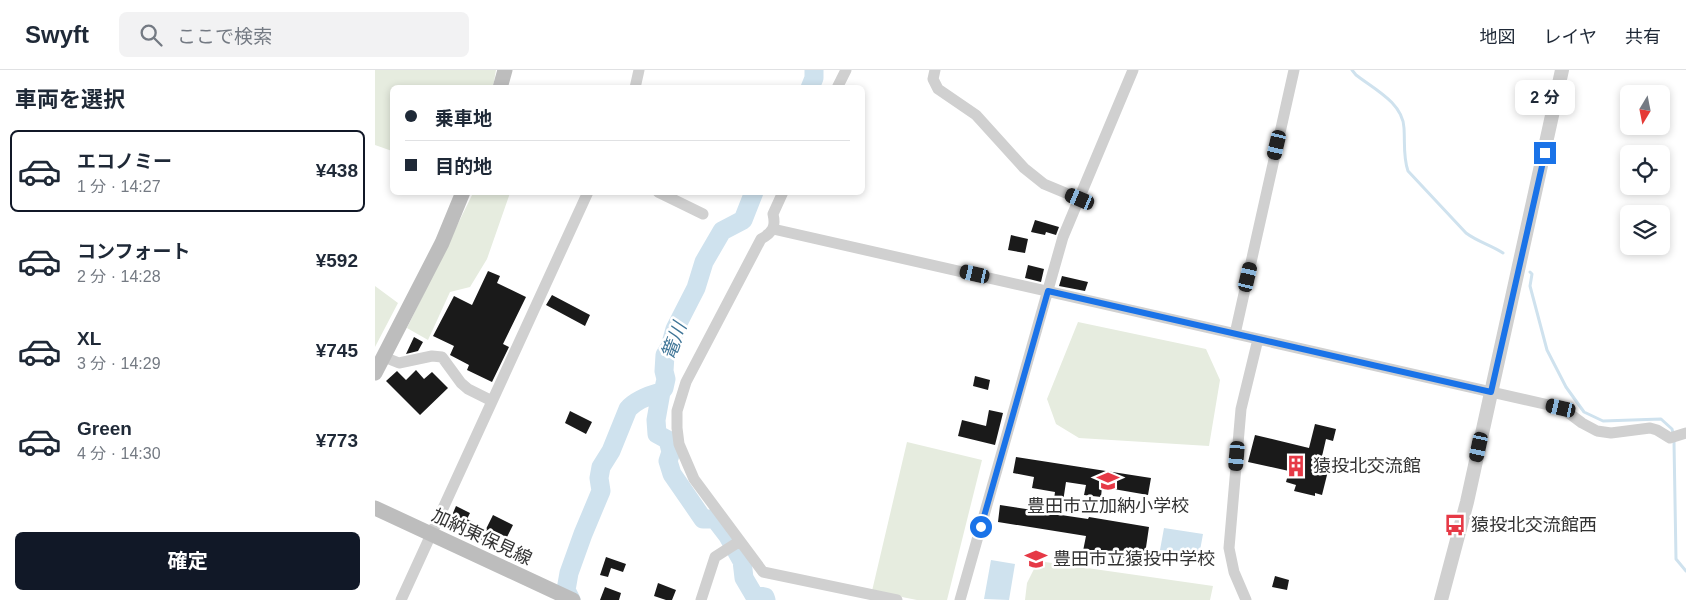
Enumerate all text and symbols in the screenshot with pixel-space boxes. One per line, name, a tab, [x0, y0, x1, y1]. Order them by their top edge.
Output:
search box	[119, 12, 469, 57]
text: Swyft	[25, 21, 89, 48]
icon: search	[137, 21, 165, 49]
text: ここで検索	[177, 26, 272, 47]
text: 地図	[1480, 27, 1516, 47]
text: レイヤ	[1544, 27, 1597, 47]
text: 共有	[1625, 27, 1661, 47]
callout: 2 分	[1515, 81, 1575, 116]
north arrow	[1620, 85, 1670, 135]
map controls	[1620, 85, 1670, 255]
text: 車両を選択	[15, 87, 125, 112]
text: 2 分	[1530, 89, 1560, 106]
text: 乗車地	[435, 108, 492, 129]
car	[1266, 129, 1287, 161]
route end	[1534, 142, 1556, 164]
button: locate	[1620, 145, 1670, 195]
icon: car	[17, 149, 62, 194]
text: エコノミー	[77, 151, 172, 172]
text: 目的地	[435, 156, 492, 177]
text: ¥438	[316, 160, 358, 181]
text: 1 分 · 14:27	[77, 178, 161, 195]
car	[1063, 186, 1096, 212]
button: layers	[1620, 205, 1670, 255]
icon: car	[17, 239, 62, 284]
text: コンフォート	[77, 241, 190, 262]
text: ¥592	[316, 250, 358, 271]
car	[1237, 261, 1258, 293]
car	[958, 263, 991, 285]
text: 2 分 · 14:28	[77, 268, 161, 285]
water label: 篭川	[658, 318, 691, 362]
text: XL	[77, 328, 101, 349]
icon: car	[17, 329, 62, 374]
text: ¥745	[316, 340, 358, 361]
text: 3 分 · 14:29	[77, 355, 161, 372]
car	[1544, 397, 1577, 419]
text: Green	[77, 418, 132, 439]
icon: car	[17, 419, 62, 464]
text: ¥773	[316, 430, 358, 451]
car	[1468, 431, 1489, 463]
car	[1228, 440, 1245, 472]
text: 4 分 · 14:30	[77, 445, 161, 462]
building icon: 猿投北交流館	[1283, 453, 1309, 479]
place label: 猿投北交流館	[1313, 456, 1421, 476]
school or university icon: 豊田市立加納小学校	[1095, 468, 1121, 494]
place label: 豊田市立加納小学校	[1027, 496, 1189, 516]
street label: 加納東保見線	[429, 505, 535, 569]
bus stop icon: 猿投北交流館西	[1442, 512, 1468, 538]
place label: 猿投北交流館西	[1471, 515, 1597, 535]
route start	[970, 516, 992, 538]
button: 確定	[15, 532, 360, 590]
school or university icon: 豊田市立猿投中学校	[1023, 546, 1049, 572]
place label: 豊田市立猿投中学校	[1053, 549, 1215, 569]

